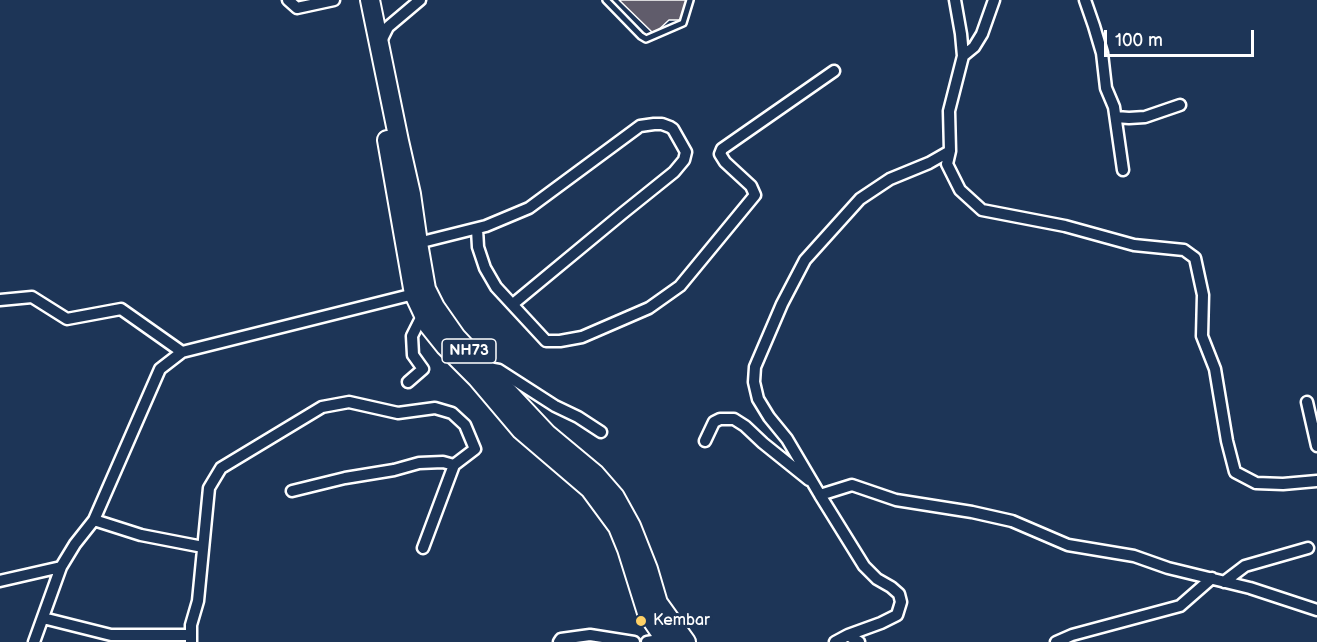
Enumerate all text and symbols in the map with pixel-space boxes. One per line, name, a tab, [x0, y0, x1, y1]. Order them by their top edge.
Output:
scale bar	[1107, 18, 1257, 56]
text: 100 m	[1115, 30, 1163, 51]
road number: NH73	[442, 339, 496, 363]
place label: Kembar	[653, 611, 710, 631]
marker: Kembar	[634, 614, 648, 628]

